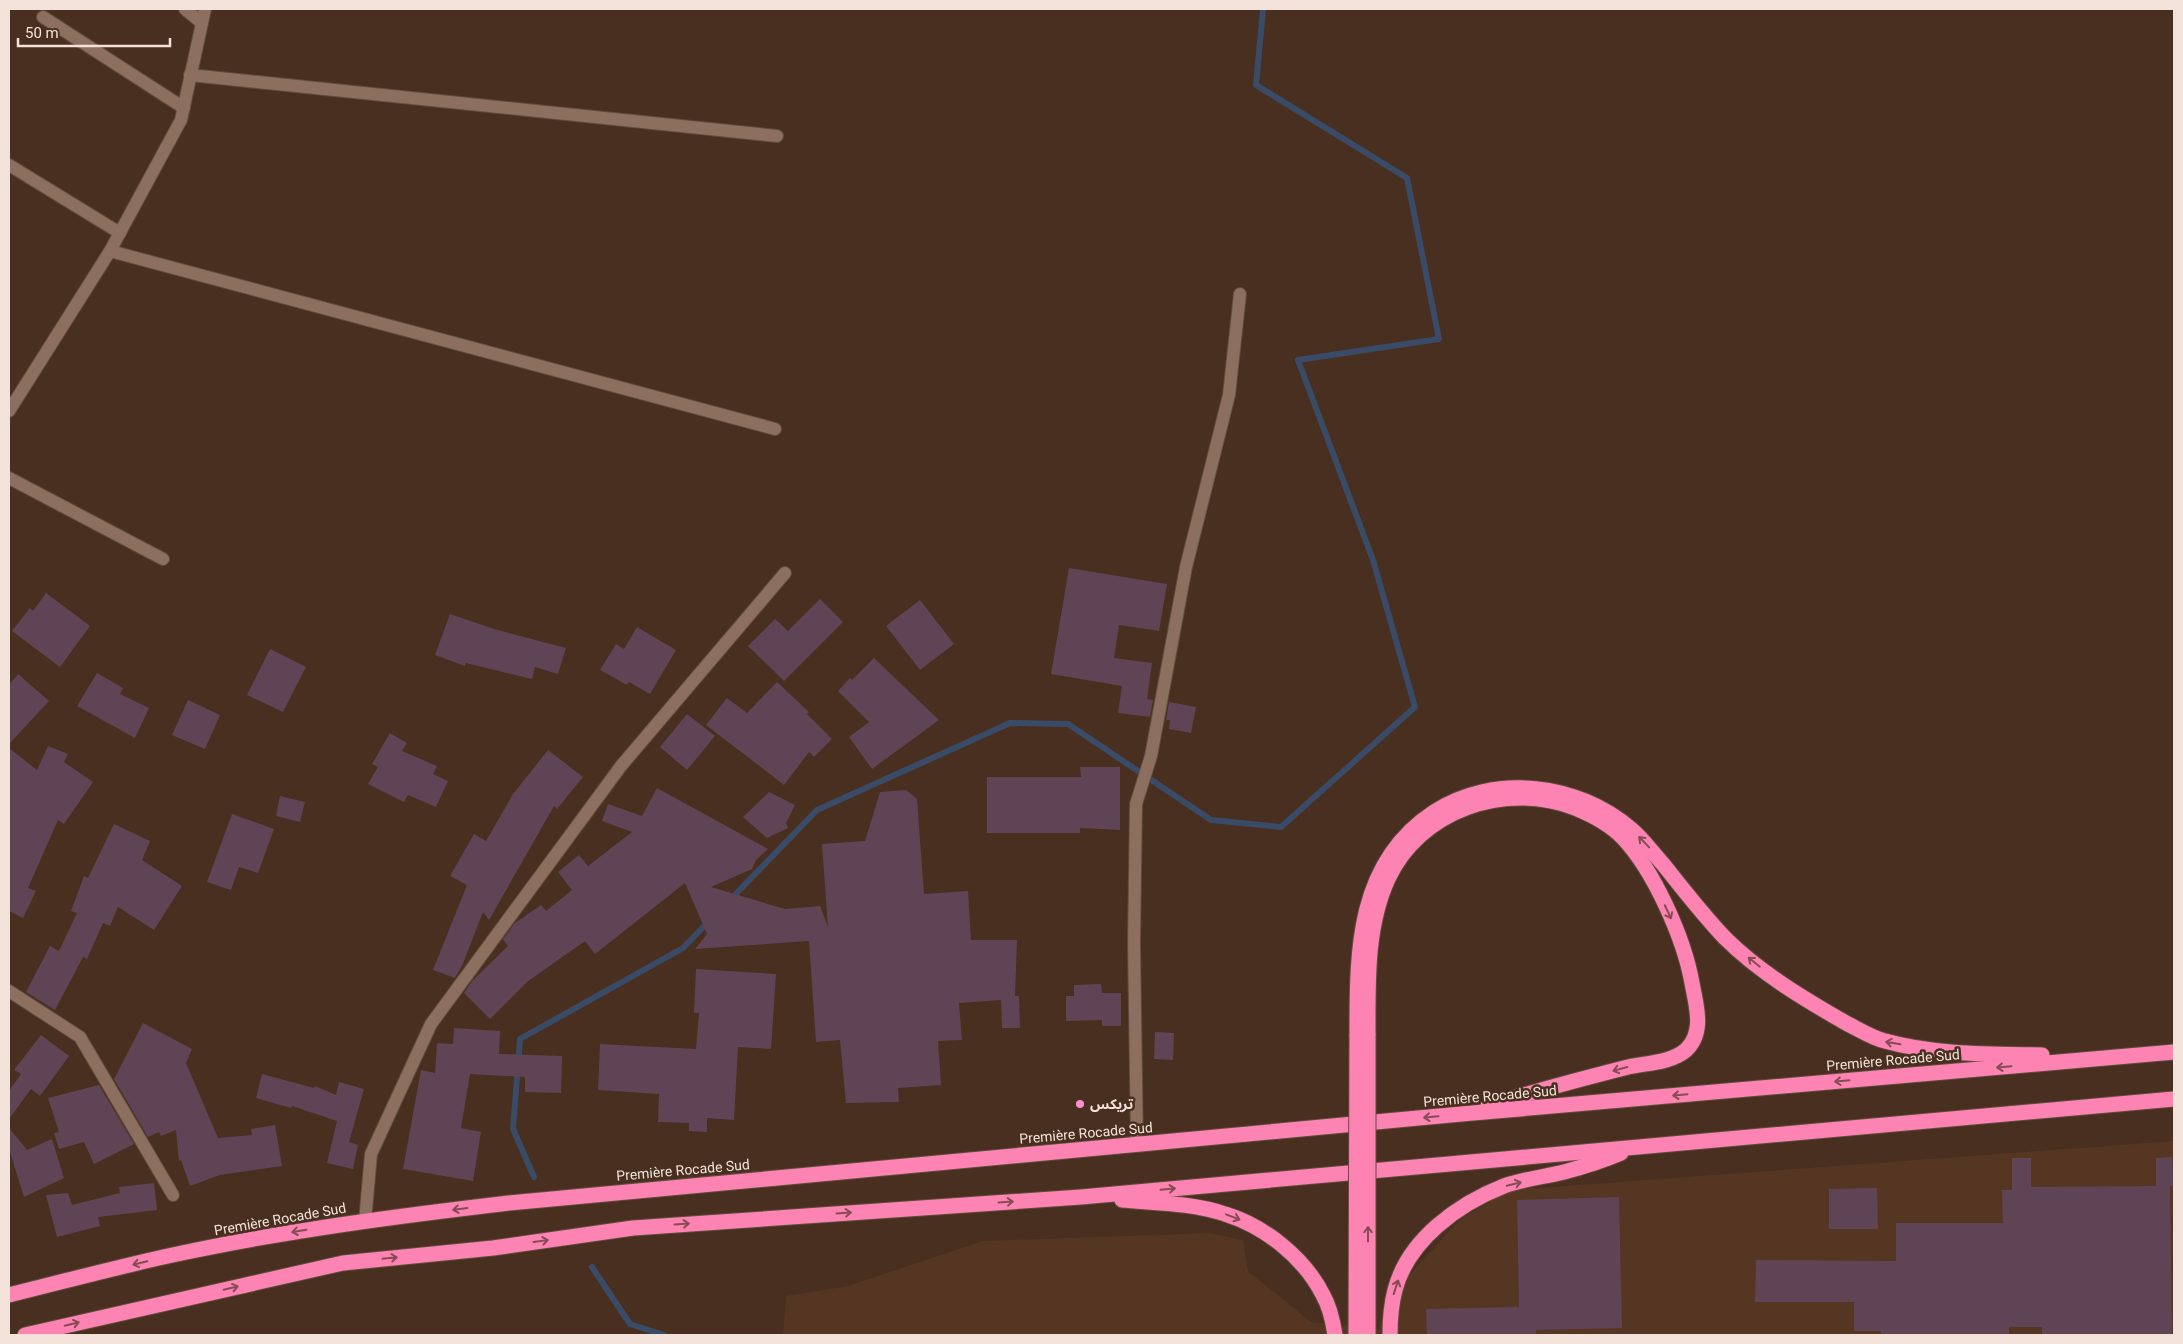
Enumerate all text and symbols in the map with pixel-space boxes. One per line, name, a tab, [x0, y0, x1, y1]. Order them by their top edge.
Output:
scale bar	[18, 15, 170, 47]
text: 50 m	[25, 24, 59, 42]
one-way arrow	[1638, 836, 1650, 849]
one-way arrow	[1663, 904, 1673, 919]
one-way arrow	[1747, 956, 1760, 967]
one-way arrow	[1886, 1037, 1902, 1047]
street label: Première Rocade Sud	[1826, 1046, 1960, 1074]
one-way arrow	[1996, 1062, 2012, 1071]
one-way arrow	[1613, 1065, 1629, 1075]
one-way arrow	[1834, 1076, 1850, 1086]
street label: Première Rocade Sud	[1423, 1082, 1557, 1110]
one-way arrow	[1672, 1090, 1688, 1100]
place label: تريكس	[1090, 1096, 1133, 1113]
marker: تريكس	[1074, 1098, 1086, 1110]
one-way arrow	[1423, 1112, 1439, 1122]
street label: Première Rocade Sud	[1019, 1119, 1153, 1147]
street label: Première Rocade Sud	[616, 1156, 750, 1184]
one-way arrow	[1505, 1179, 1521, 1188]
one-way arrow	[1160, 1184, 1176, 1194]
one-way arrow	[998, 1198, 1014, 1207]
street label: Première Rocade Sud	[213, 1200, 347, 1238]
one-way arrow	[453, 1204, 469, 1214]
one-way arrow	[835, 1209, 851, 1218]
one-way arrow	[1225, 1213, 1240, 1222]
one-way arrow	[673, 1220, 689, 1229]
one-way arrow	[1363, 1226, 1373, 1242]
one-way arrow	[292, 1227, 308, 1237]
one-way arrow	[533, 1236, 549, 1246]
one-way arrow	[382, 1253, 398, 1263]
one-way arrow	[133, 1259, 149, 1268]
one-way arrow	[1392, 1280, 1402, 1296]
one-way arrow	[222, 1283, 238, 1292]
one-way arrow	[64, 1319, 80, 1328]

